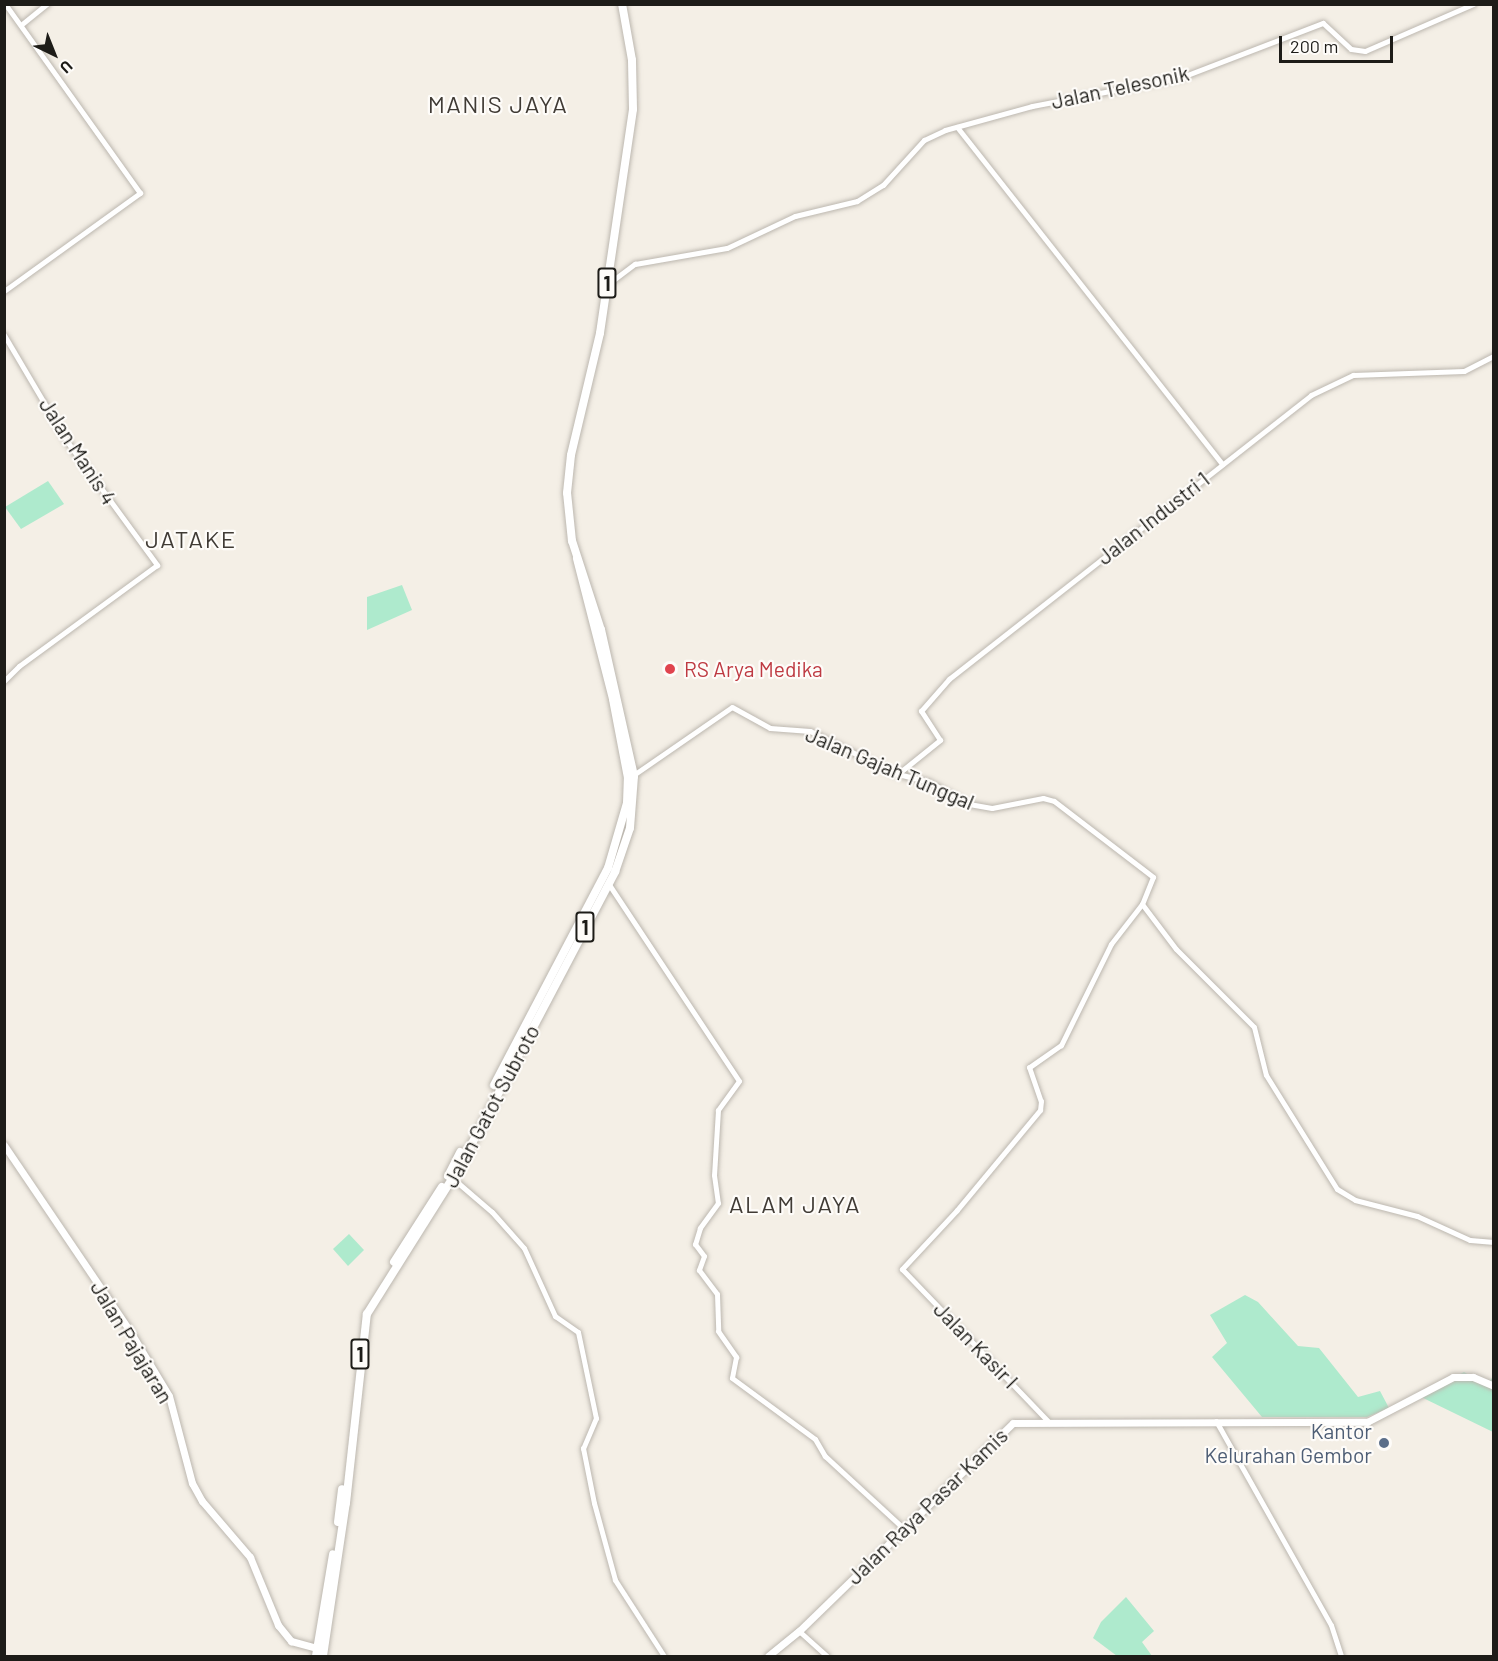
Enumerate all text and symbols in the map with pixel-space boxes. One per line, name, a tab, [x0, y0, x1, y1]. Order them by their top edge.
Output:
north arrow	[24, 24, 84, 84]
scale bar	[1282, 24, 1396, 62]
text: 200 m	[1290, 35, 1338, 57]
text: U	[56, 57, 77, 78]
street label: Jalan Telesonik	[1049, 60, 1191, 114]
district label: MANIS JAYA	[428, 90, 568, 118]
road number: 1	[596, 266, 618, 300]
street label: Jalan Manis 4	[34, 393, 122, 509]
street label: Jalan Industri 1	[1092, 466, 1214, 570]
district label: JATAKE	[145, 525, 237, 553]
place label: RS Arya Medika	[684, 656, 823, 682]
marker: RS Arya Medika	[661, 660, 679, 678]
street label: Jalan Gajah Tunggal	[802, 721, 978, 815]
road number: 1	[574, 910, 596, 944]
street label: Jalan Gatot Subroto	[438, 1020, 544, 1192]
district label: ALAM JAYA	[729, 1190, 861, 1218]
street label: Jalan Pajajaran	[86, 1276, 178, 1408]
street label: Jalan Kasir I	[929, 1297, 1023, 1393]
road number: 1	[350, 1337, 370, 1371]
place label: Kantor Kelurahan Gembor	[1205, 1418, 1372, 1468]
street label: Jalan Raya Pasar Kamis	[841, 1423, 1013, 1589]
marker: Kantor Kelurahan Gembor	[1377, 1436, 1391, 1450]

